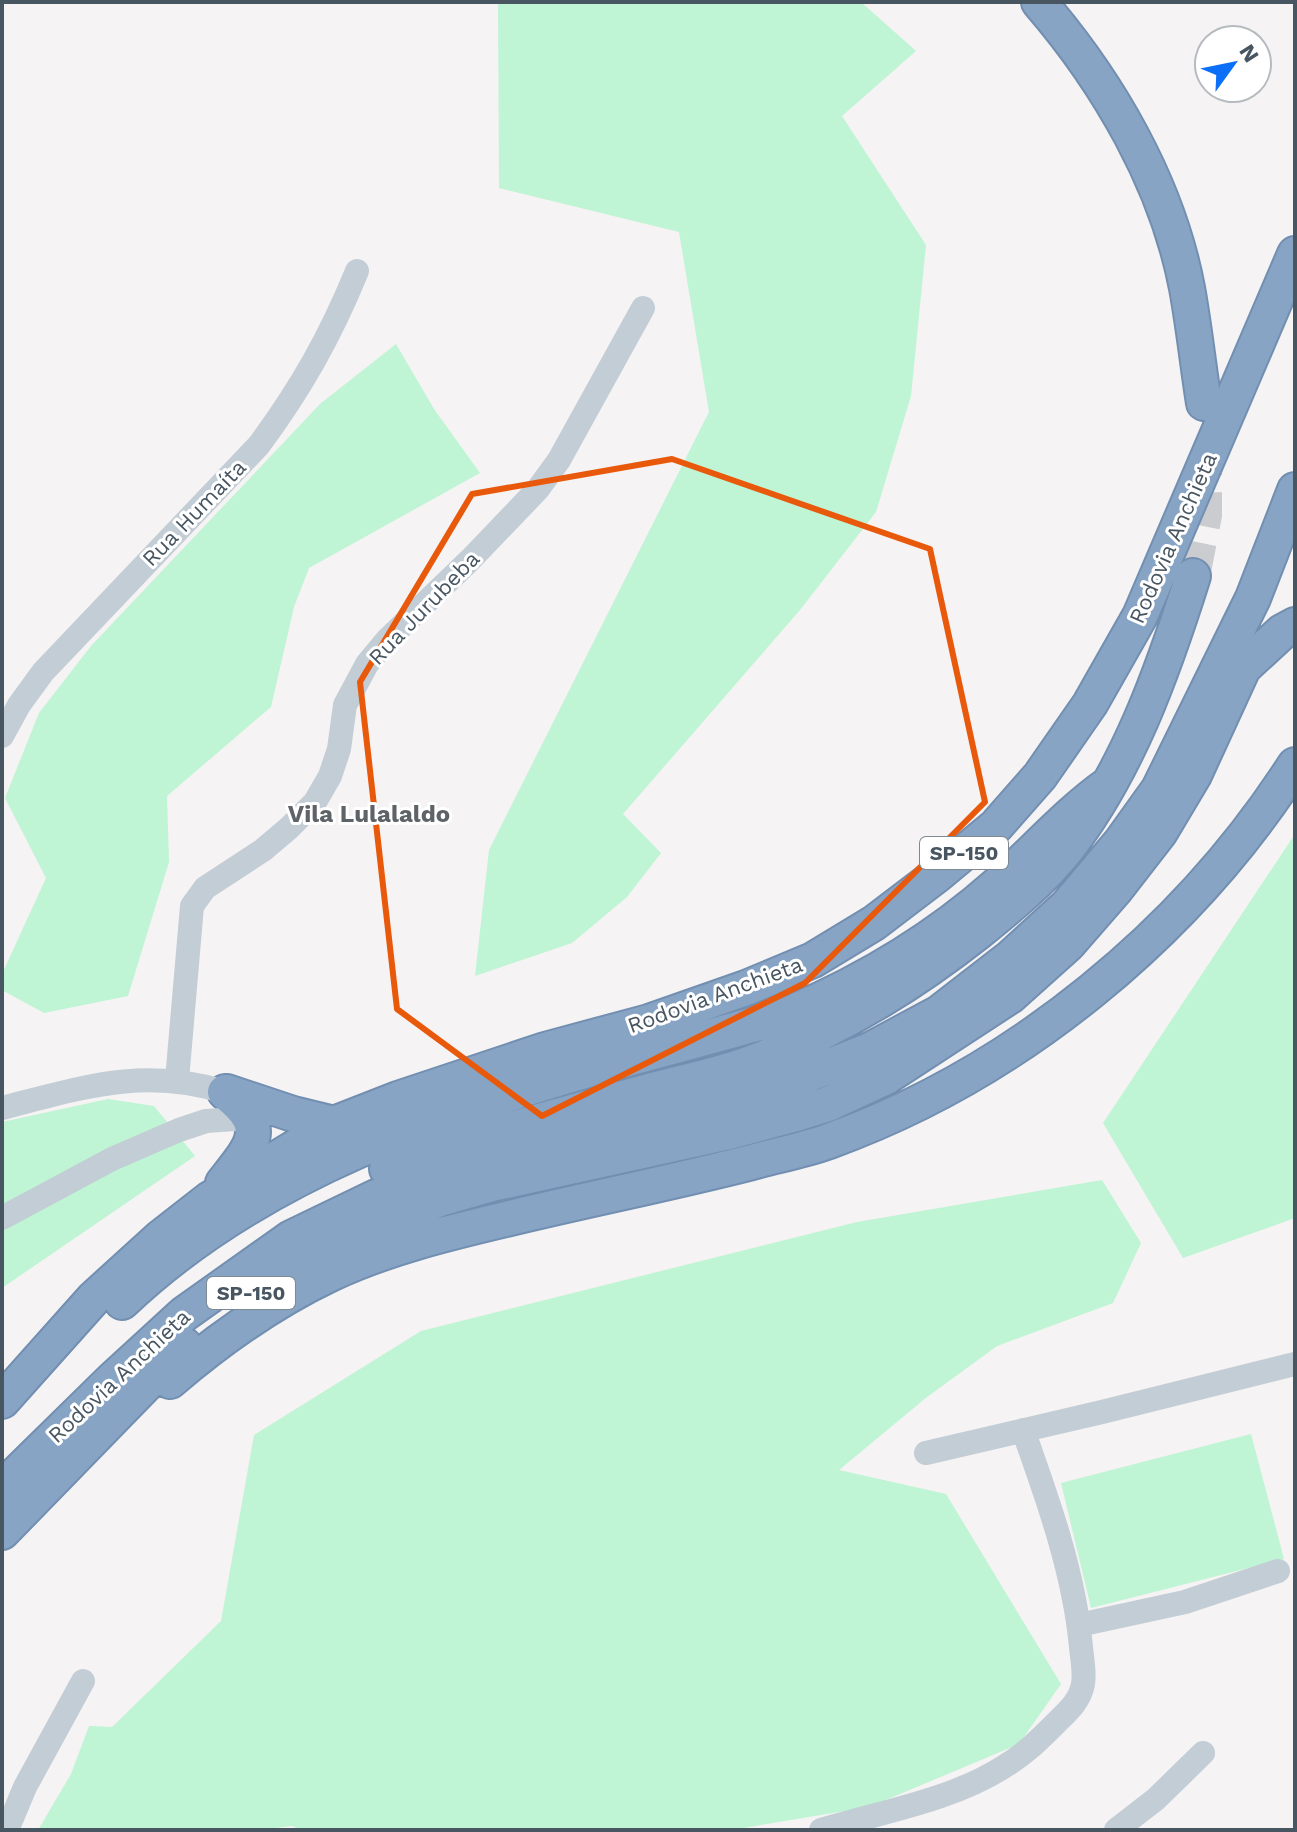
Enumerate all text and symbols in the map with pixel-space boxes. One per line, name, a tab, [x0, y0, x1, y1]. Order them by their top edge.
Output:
north arrow	[1193, 24, 1273, 104]
text: N	[1234, 40, 1264, 67]
street label: Rodovia Anchieta	[1124, 449, 1222, 627]
street label: Rua Humaíta	[137, 455, 251, 571]
street label: Rua Jurubeba	[364, 546, 484, 670]
district label: Vila Lulalaldo	[288, 800, 450, 828]
road number: SP-150	[920, 837, 1008, 869]
street label: Rodovia Anchieta	[624, 952, 806, 1038]
road number: SP-150	[207, 1277, 295, 1309]
street label: Rodovia Anchieta	[43, 1304, 195, 1448]

